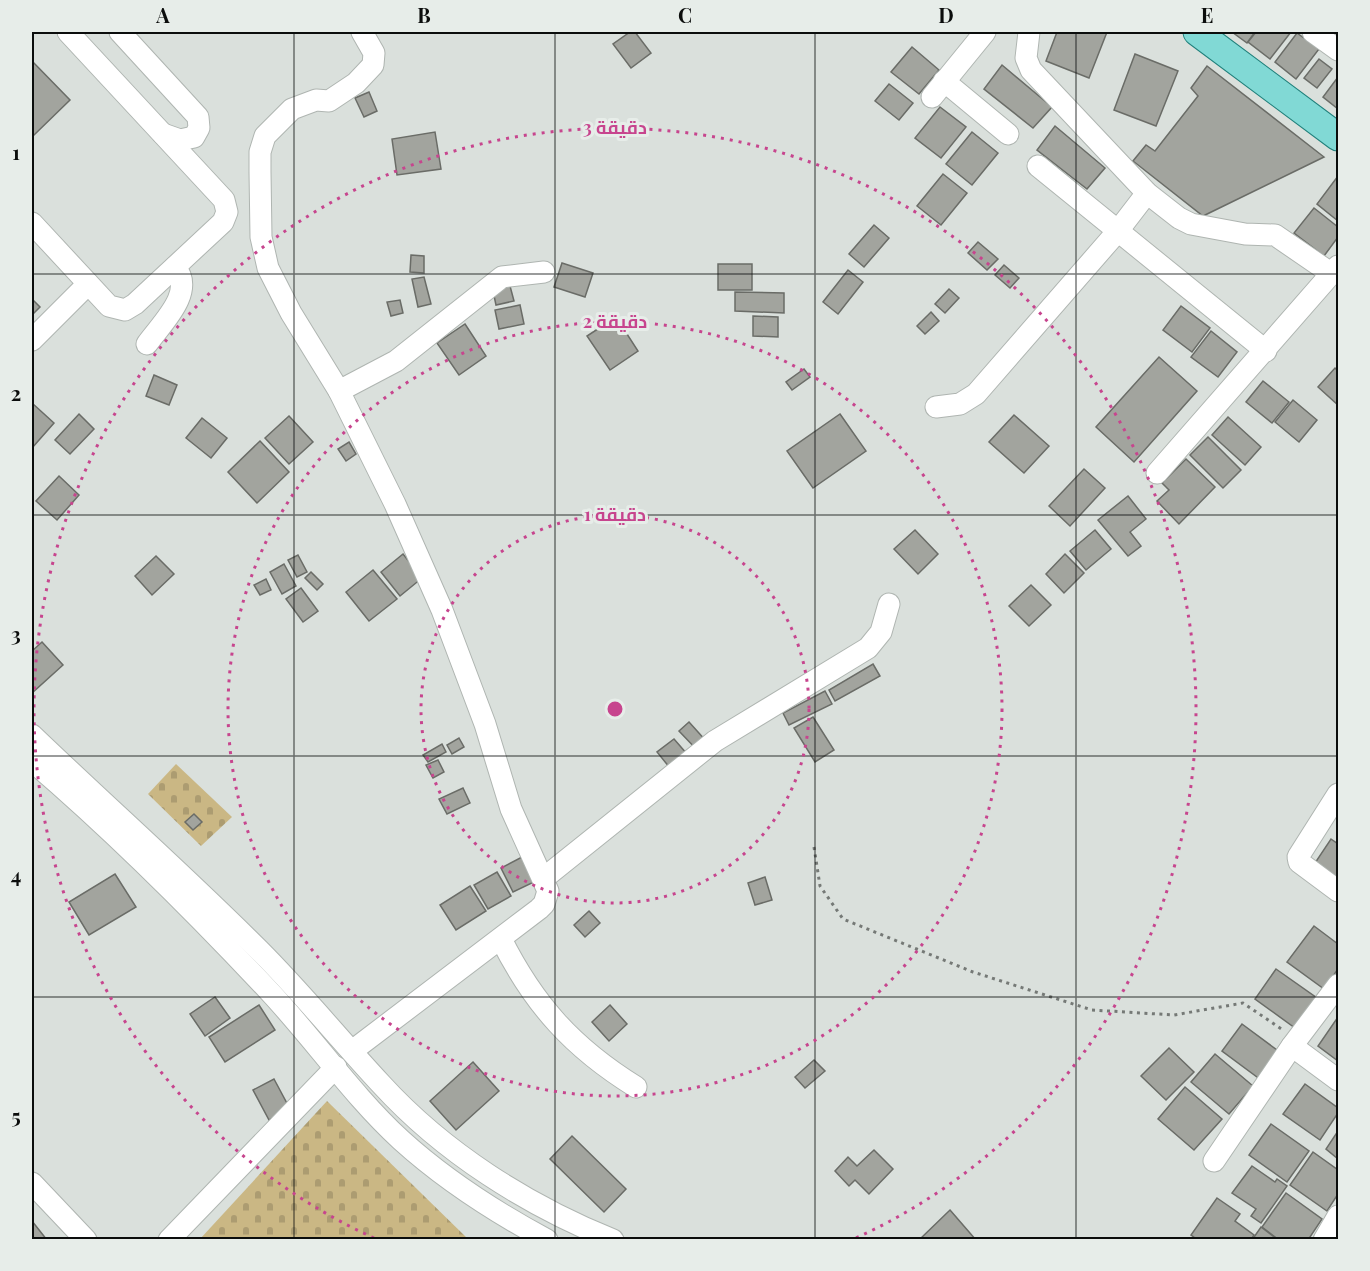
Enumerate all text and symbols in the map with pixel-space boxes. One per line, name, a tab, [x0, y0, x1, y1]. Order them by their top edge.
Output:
text: A	[155, 1, 170, 28]
text: B	[417, 1, 431, 28]
text: C	[678, 1, 692, 28]
text: D	[938, 1, 954, 28]
text: E	[1201, 1, 1213, 28]
text: 3 دقيقة	[583, 115, 647, 139]
text: 1	[12, 138, 20, 165]
text: 2 دقيقة	[583, 309, 647, 333]
text: 2	[11, 379, 21, 406]
text: 1 دقيقة	[584, 502, 646, 526]
text: 3	[11, 620, 21, 647]
centre of rings	[605, 699, 625, 719]
text: 4	[11, 861, 21, 888]
text: 5	[11, 1102, 21, 1129]

